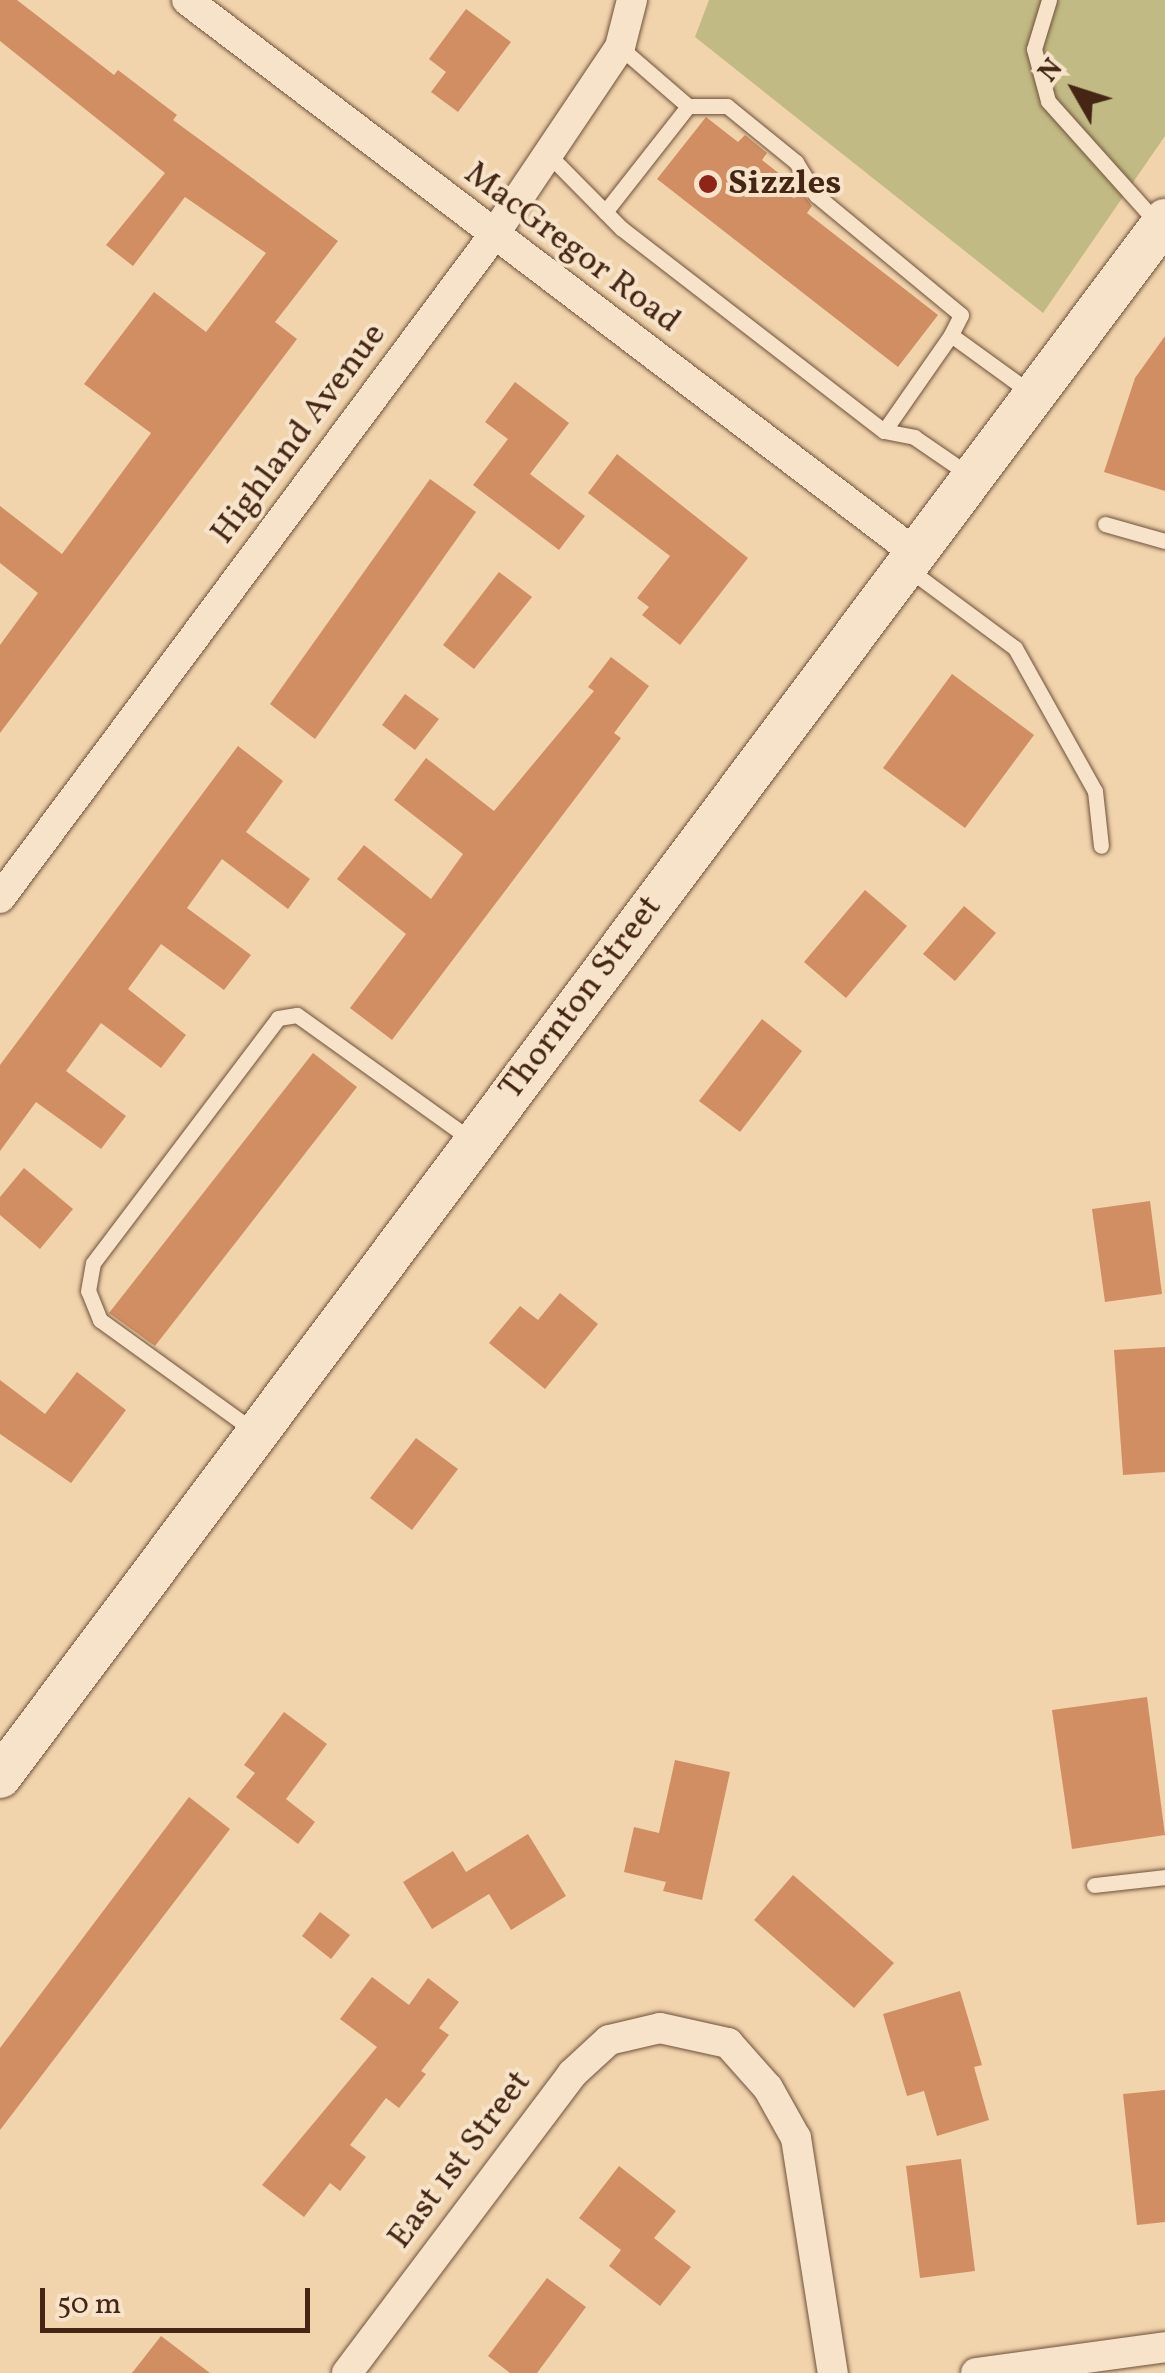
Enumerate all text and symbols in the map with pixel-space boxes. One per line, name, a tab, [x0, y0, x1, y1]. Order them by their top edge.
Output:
north arrow	[1025, 40, 1125, 140]
text: N	[1030, 51, 1073, 91]
street label: MacGregor Road	[456, 153, 688, 343]
place label: Sizzles	[728, 163, 842, 205]
marker: Sizzles	[697, 173, 719, 195]
street label: Highland Avenue	[202, 315, 396, 553]
street label: Thornton Street	[491, 888, 671, 1108]
street label: East 1st Street	[379, 2063, 541, 2257]
scale bar	[45, 2268, 315, 2330]
text: 50 m	[57, 2284, 121, 2326]

